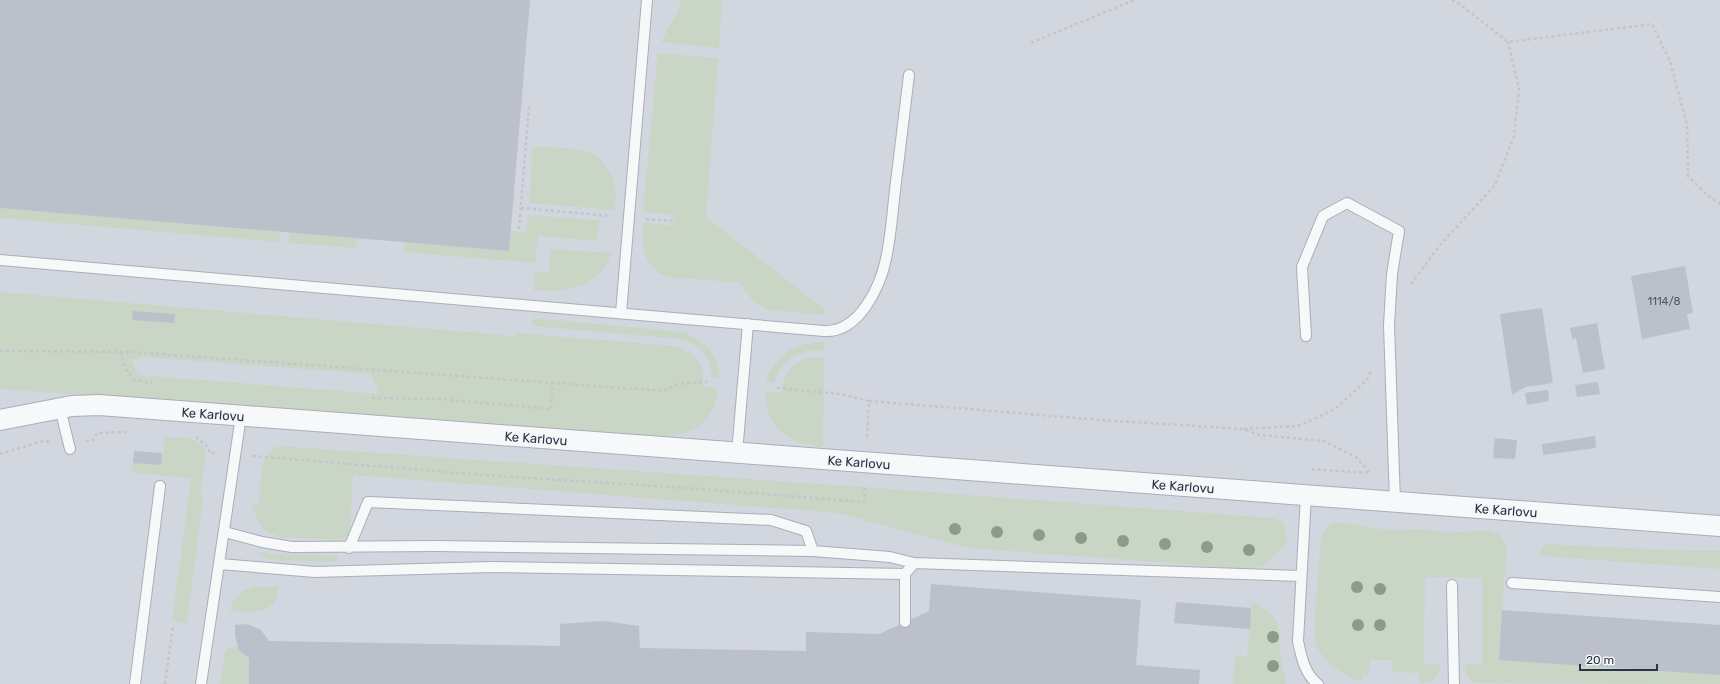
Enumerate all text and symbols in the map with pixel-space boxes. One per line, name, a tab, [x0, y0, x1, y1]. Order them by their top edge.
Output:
house number: 1114/8	[1647, 295, 1681, 308]
street label: Ke Karlovu	[181, 405, 245, 424]
street label: Ke Karlovu	[504, 429, 568, 448]
street label: Ke Karlovu	[827, 453, 891, 472]
street label: Ke Karlovu	[1151, 477, 1215, 496]
street label: Ke Karlovu	[1474, 501, 1538, 520]
scale bar	[1580, 646, 1657, 672]
text: 20 m	[1586, 653, 1614, 667]

